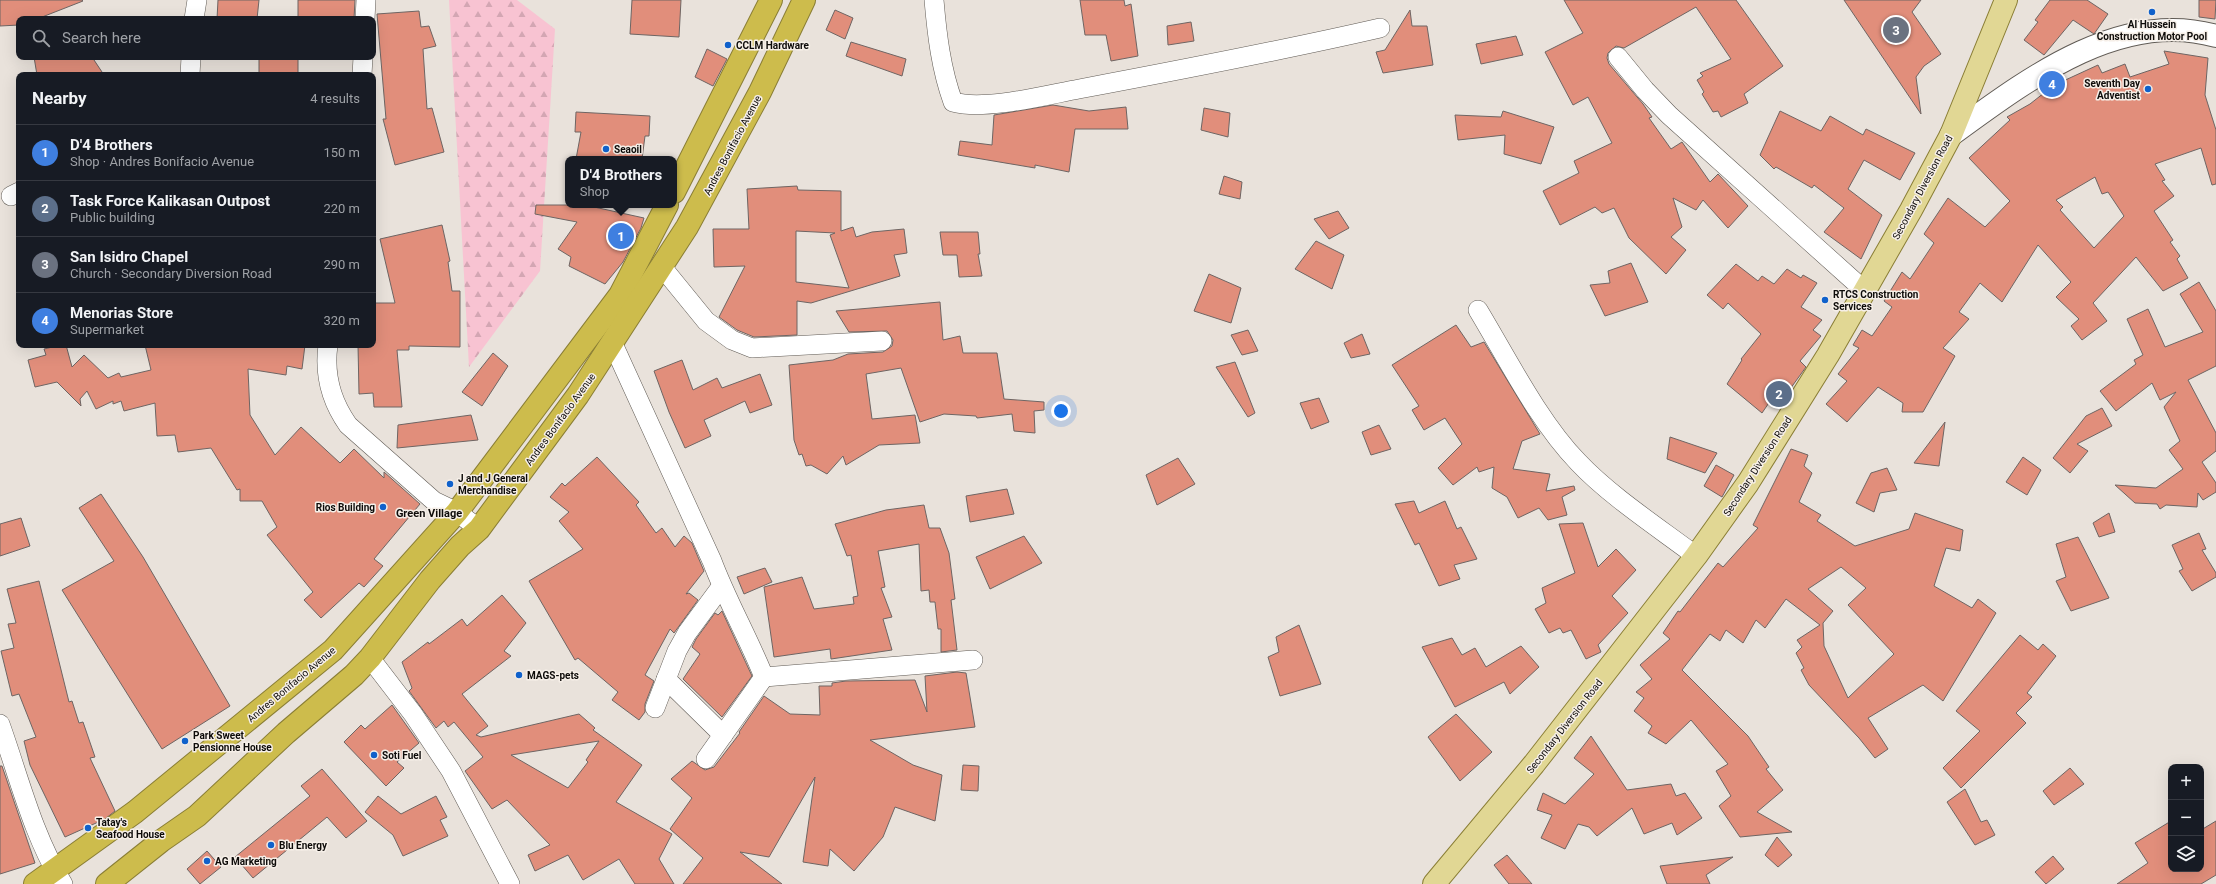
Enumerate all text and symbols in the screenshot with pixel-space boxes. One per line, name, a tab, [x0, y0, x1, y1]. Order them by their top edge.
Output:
marker: Al Hussein Construction Motor Pool	[2147, 7, 2157, 17]
pin: 3	[1883, 15, 1909, 45]
search box	[16, 16, 376, 60]
place label: Al Hussein Construction Motor Pool	[2097, 19, 2208, 42]
icon: search	[30, 27, 52, 49]
text: Search here	[62, 29, 141, 47]
marker: CCLM Hardware	[723, 40, 733, 50]
place label: CCLM Hardware	[736, 40, 810, 51]
pin: 4	[2039, 69, 2065, 99]
place label: Seventh Day Adventist	[2084, 78, 2141, 101]
marker: Seventh Day Adventist	[2143, 84, 2153, 94]
text: Nearby	[32, 88, 87, 108]
text: 4 results	[310, 91, 360, 106]
street label: Andres Bonifacio Avenue	[701, 94, 763, 197]
street label: Secondary Diversion Road	[1890, 133, 1955, 241]
text: D'4 Brothers	[70, 136, 153, 154]
marker: Seaoil	[601, 144, 611, 154]
place label: Seaoil	[614, 144, 642, 155]
text: 1	[41, 145, 49, 160]
text: 150 m	[323, 145, 360, 160]
text: Shop · Andres Bonifacio Avenue	[70, 154, 254, 169]
popup	[565, 156, 677, 208]
text: D'4 Brothers	[580, 166, 662, 184]
text: Shop	[580, 184, 609, 199]
text: Task Force Kalikasan Outpost	[70, 192, 270, 210]
text: 2	[41, 201, 49, 216]
text: 220 m	[323, 201, 360, 216]
text: Public building	[70, 210, 155, 225]
pin: 1	[608, 221, 634, 251]
text: San Isidro Chapel	[70, 248, 188, 266]
text: 3	[41, 257, 49, 272]
text: 290 m	[323, 257, 360, 272]
text: Church · Secondary Diversion Road	[70, 266, 272, 281]
place label: RTCS Construction Services	[1833, 289, 1919, 312]
marker: RTCS Construction Services	[1820, 295, 1830, 305]
text: Menorias Store	[70, 304, 173, 322]
text: 4	[41, 313, 49, 328]
text: 320 m	[323, 313, 360, 328]
text: Supermarket	[70, 322, 144, 337]
street label: Andres Bonifacio Avenue	[523, 371, 598, 468]
pin: 2	[1766, 379, 1792, 409]
your location	[1051, 401, 1071, 421]
street label: Secondary Diversion Road	[1721, 415, 1794, 518]
place label: J and J General Merchandise	[458, 473, 528, 496]
marker: J and J General Merchandise	[445, 479, 455, 489]
place label: Rios Building	[316, 502, 375, 513]
marker: Rios Building	[378, 502, 388, 512]
district label: Green Village	[396, 507, 462, 520]
street label: Andres Bonifacio Avenue	[245, 644, 337, 724]
marker: MAGS-pets	[514, 670, 524, 680]
place label: MAGS-pets	[527, 670, 579, 681]
street label: Secondary Diversion Road	[1524, 677, 1604, 775]
place label: Park Sweet Pensionne House	[193, 730, 272, 753]
marker: Park Sweet Pensionne House	[180, 736, 190, 746]
marker: Soti Fuel	[369, 750, 379, 760]
place label: Soti Fuel	[382, 750, 422, 761]
map controls	[2168, 764, 2204, 872]
button: +	[2168, 764, 2204, 800]
button: −	[2168, 800, 2204, 836]
place label: Tatay's Seafood House	[96, 817, 165, 840]
marker: Tatay's Seafood House	[83, 823, 93, 833]
button: layers	[2168, 836, 2204, 872]
marker: Blu Energy	[266, 840, 276, 850]
place label: Blu Energy	[279, 840, 328, 851]
marker: AG Marketing	[202, 856, 212, 866]
place label: AG Marketing	[215, 856, 277, 867]

